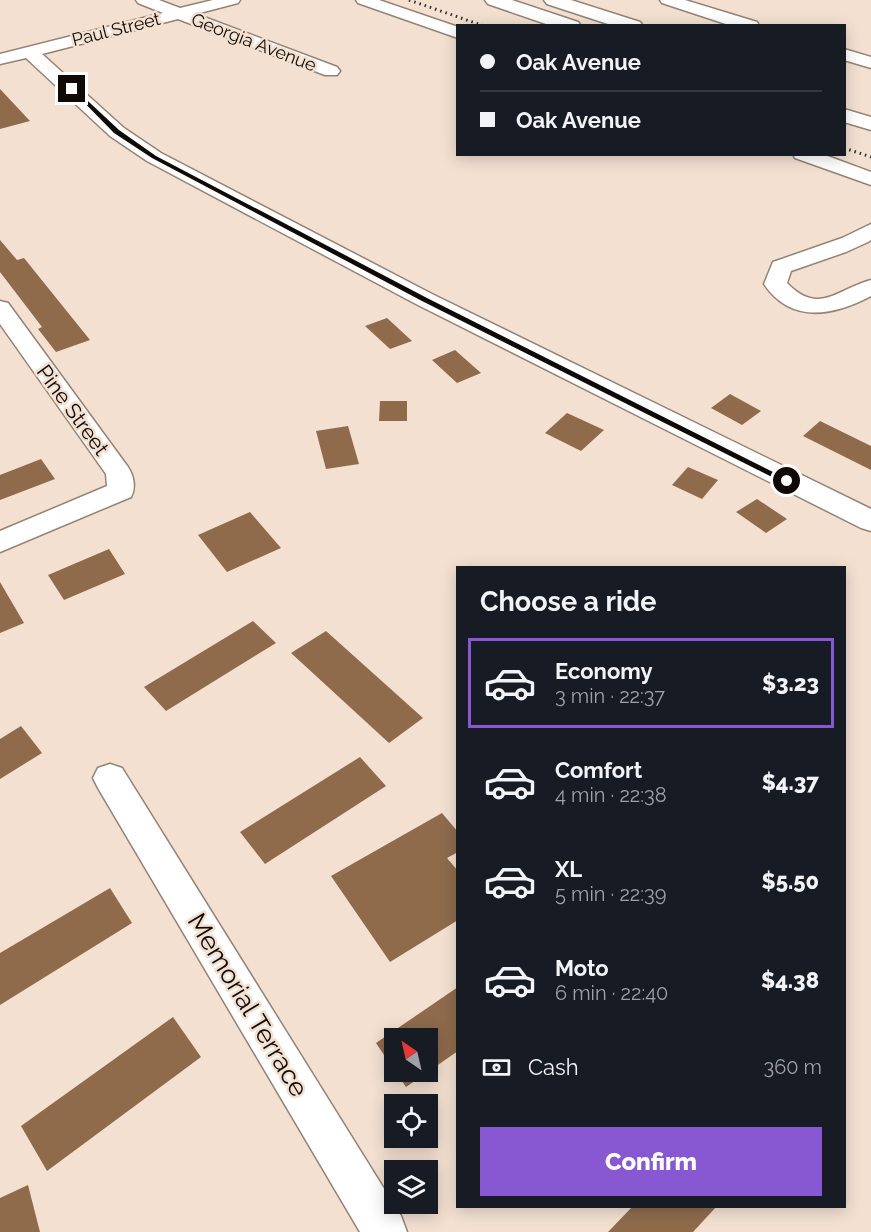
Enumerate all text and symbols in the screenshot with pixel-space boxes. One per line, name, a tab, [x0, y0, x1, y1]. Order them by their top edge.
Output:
street label: Paul Street	[70, 8, 162, 50]
street label: Georgia Avenue	[188, 8, 320, 76]
text: Oak Avenue	[516, 49, 641, 75]
route end	[58, 75, 85, 102]
text: Oak Avenue	[516, 107, 641, 133]
street label: Pine Street	[32, 360, 114, 460]
route start	[773, 467, 800, 494]
text: Choose a ride	[480, 586, 656, 617]
icon: car	[483, 656, 537, 710]
text: Economy	[555, 658, 653, 684]
text: $3.23	[762, 670, 819, 696]
text: 3 min · 22:37	[555, 684, 665, 708]
icon: car	[483, 755, 537, 809]
text: Comfort	[555, 757, 642, 783]
text: $4.37	[762, 769, 819, 795]
text: 4 min · 22:38	[555, 783, 667, 807]
icon: car	[483, 854, 537, 908]
text: XL	[555, 856, 582, 882]
text: $5.50	[762, 868, 819, 894]
text: 5 min · 22:39	[555, 882, 666, 906]
street label: Memorial Terrace	[181, 908, 315, 1102]
icon: car	[483, 953, 537, 1007]
text: Moto	[555, 955, 609, 981]
text: $4.38	[761, 967, 819, 993]
text: 6 min · 22:40	[555, 981, 668, 1005]
north arrow	[384, 1028, 438, 1082]
map controls	[384, 1028, 438, 1214]
icon: cash	[480, 1051, 513, 1084]
text: Cash	[528, 1054, 579, 1080]
text: 360 m	[764, 1055, 822, 1079]
button: locate	[384, 1094, 438, 1148]
button: Confirm	[480, 1127, 822, 1196]
button: layers	[384, 1160, 438, 1214]

